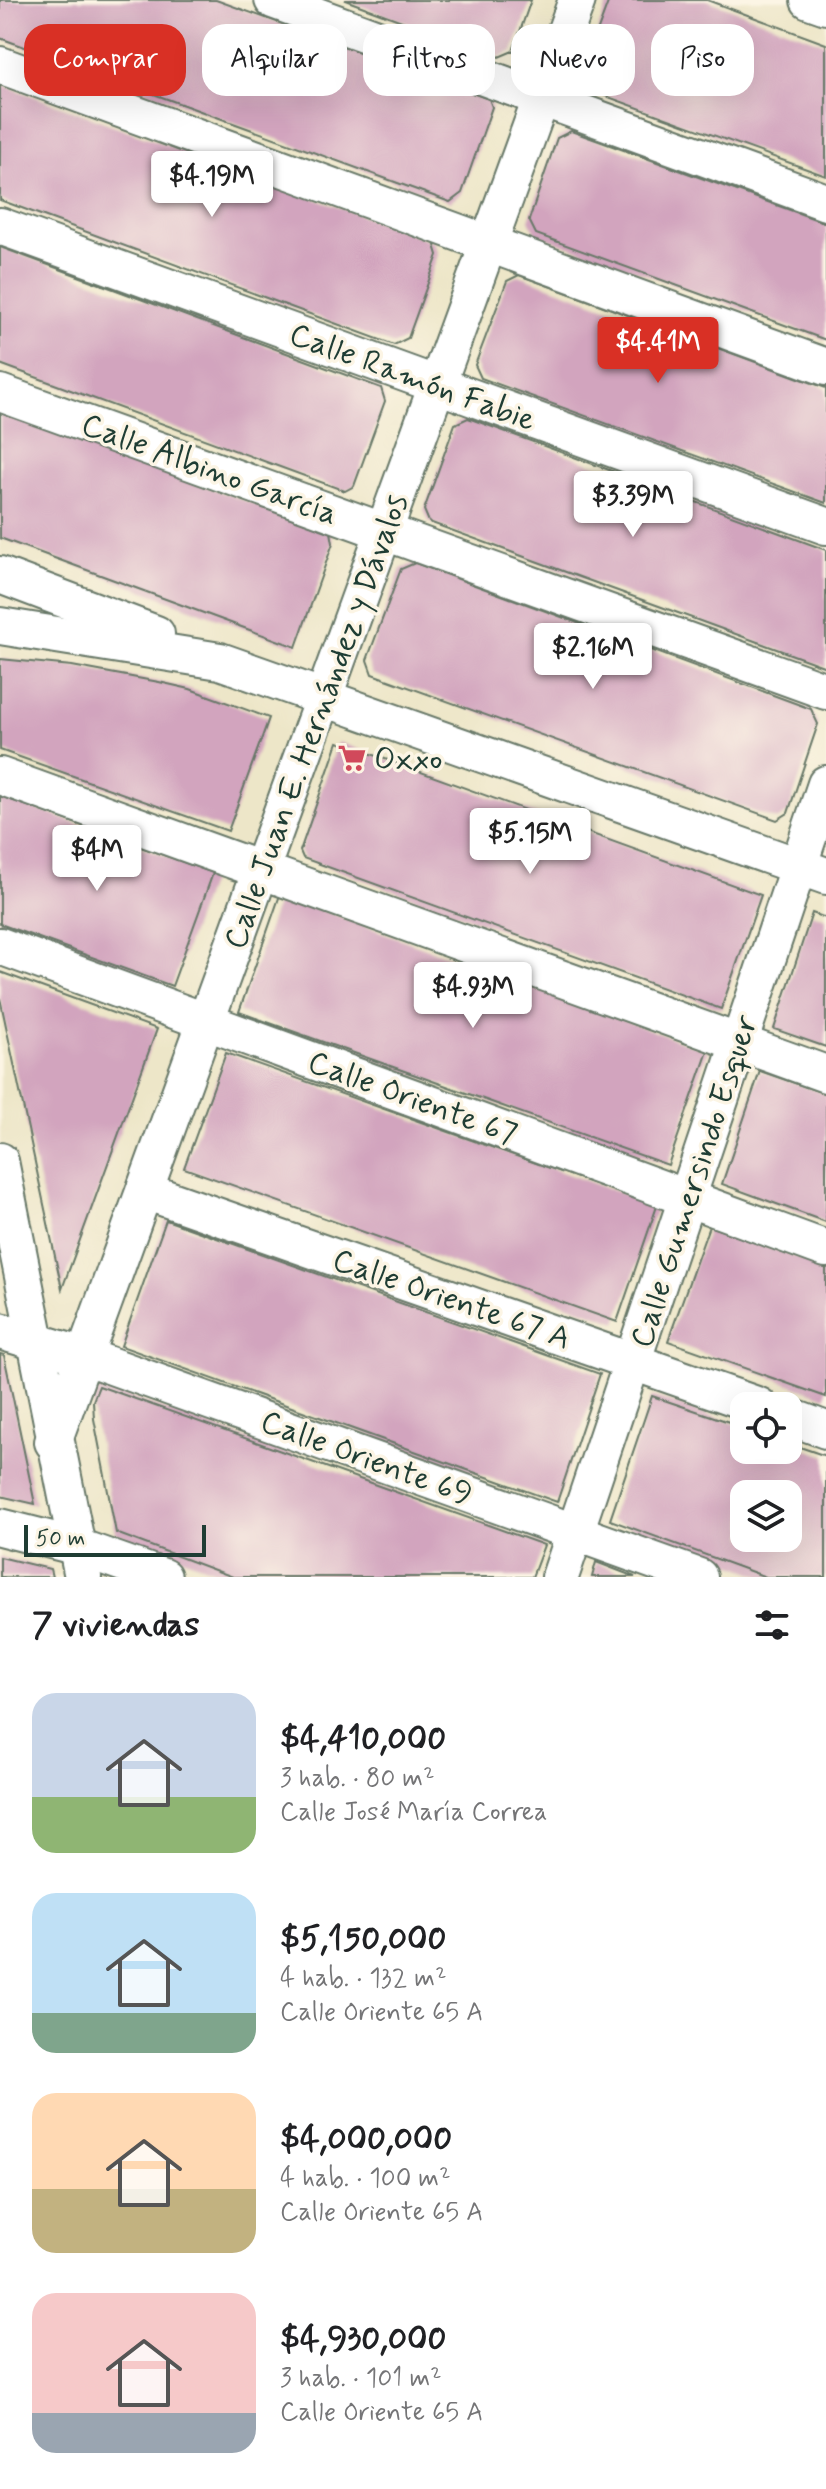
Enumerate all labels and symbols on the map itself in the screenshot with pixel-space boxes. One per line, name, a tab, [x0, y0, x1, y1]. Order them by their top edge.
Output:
pin: $4.19M	[147, 151, 277, 219]
street label: Calle Ramón Fabie	[283, 314, 541, 442]
pin: $4.41M	[593, 317, 723, 385]
street label: Calle Albino García	[76, 404, 343, 536]
pin: $3.39M	[568, 471, 698, 539]
street label: Calle Juan E. Hernández y Dávalos	[215, 488, 419, 955]
pin: $2.16M	[528, 623, 658, 691]
place label: Oxxo	[374, 739, 442, 781]
supermarket icon: Oxxo	[337, 743, 367, 773]
pin: $5.15M	[465, 808, 595, 876]
pin: $4M	[58, 825, 136, 893]
pin: $4.93M	[408, 962, 538, 1030]
street label: Calle Gumersindo Esquer	[621, 1010, 769, 1353]
street label: Calle Oriente 67	[302, 1042, 523, 1156]
street label: Calle Oriente 67 A	[327, 1239, 576, 1360]
street label: Calle Oriente 69	[255, 1401, 478, 1517]
scale bar	[24, 1521, 206, 1557]

